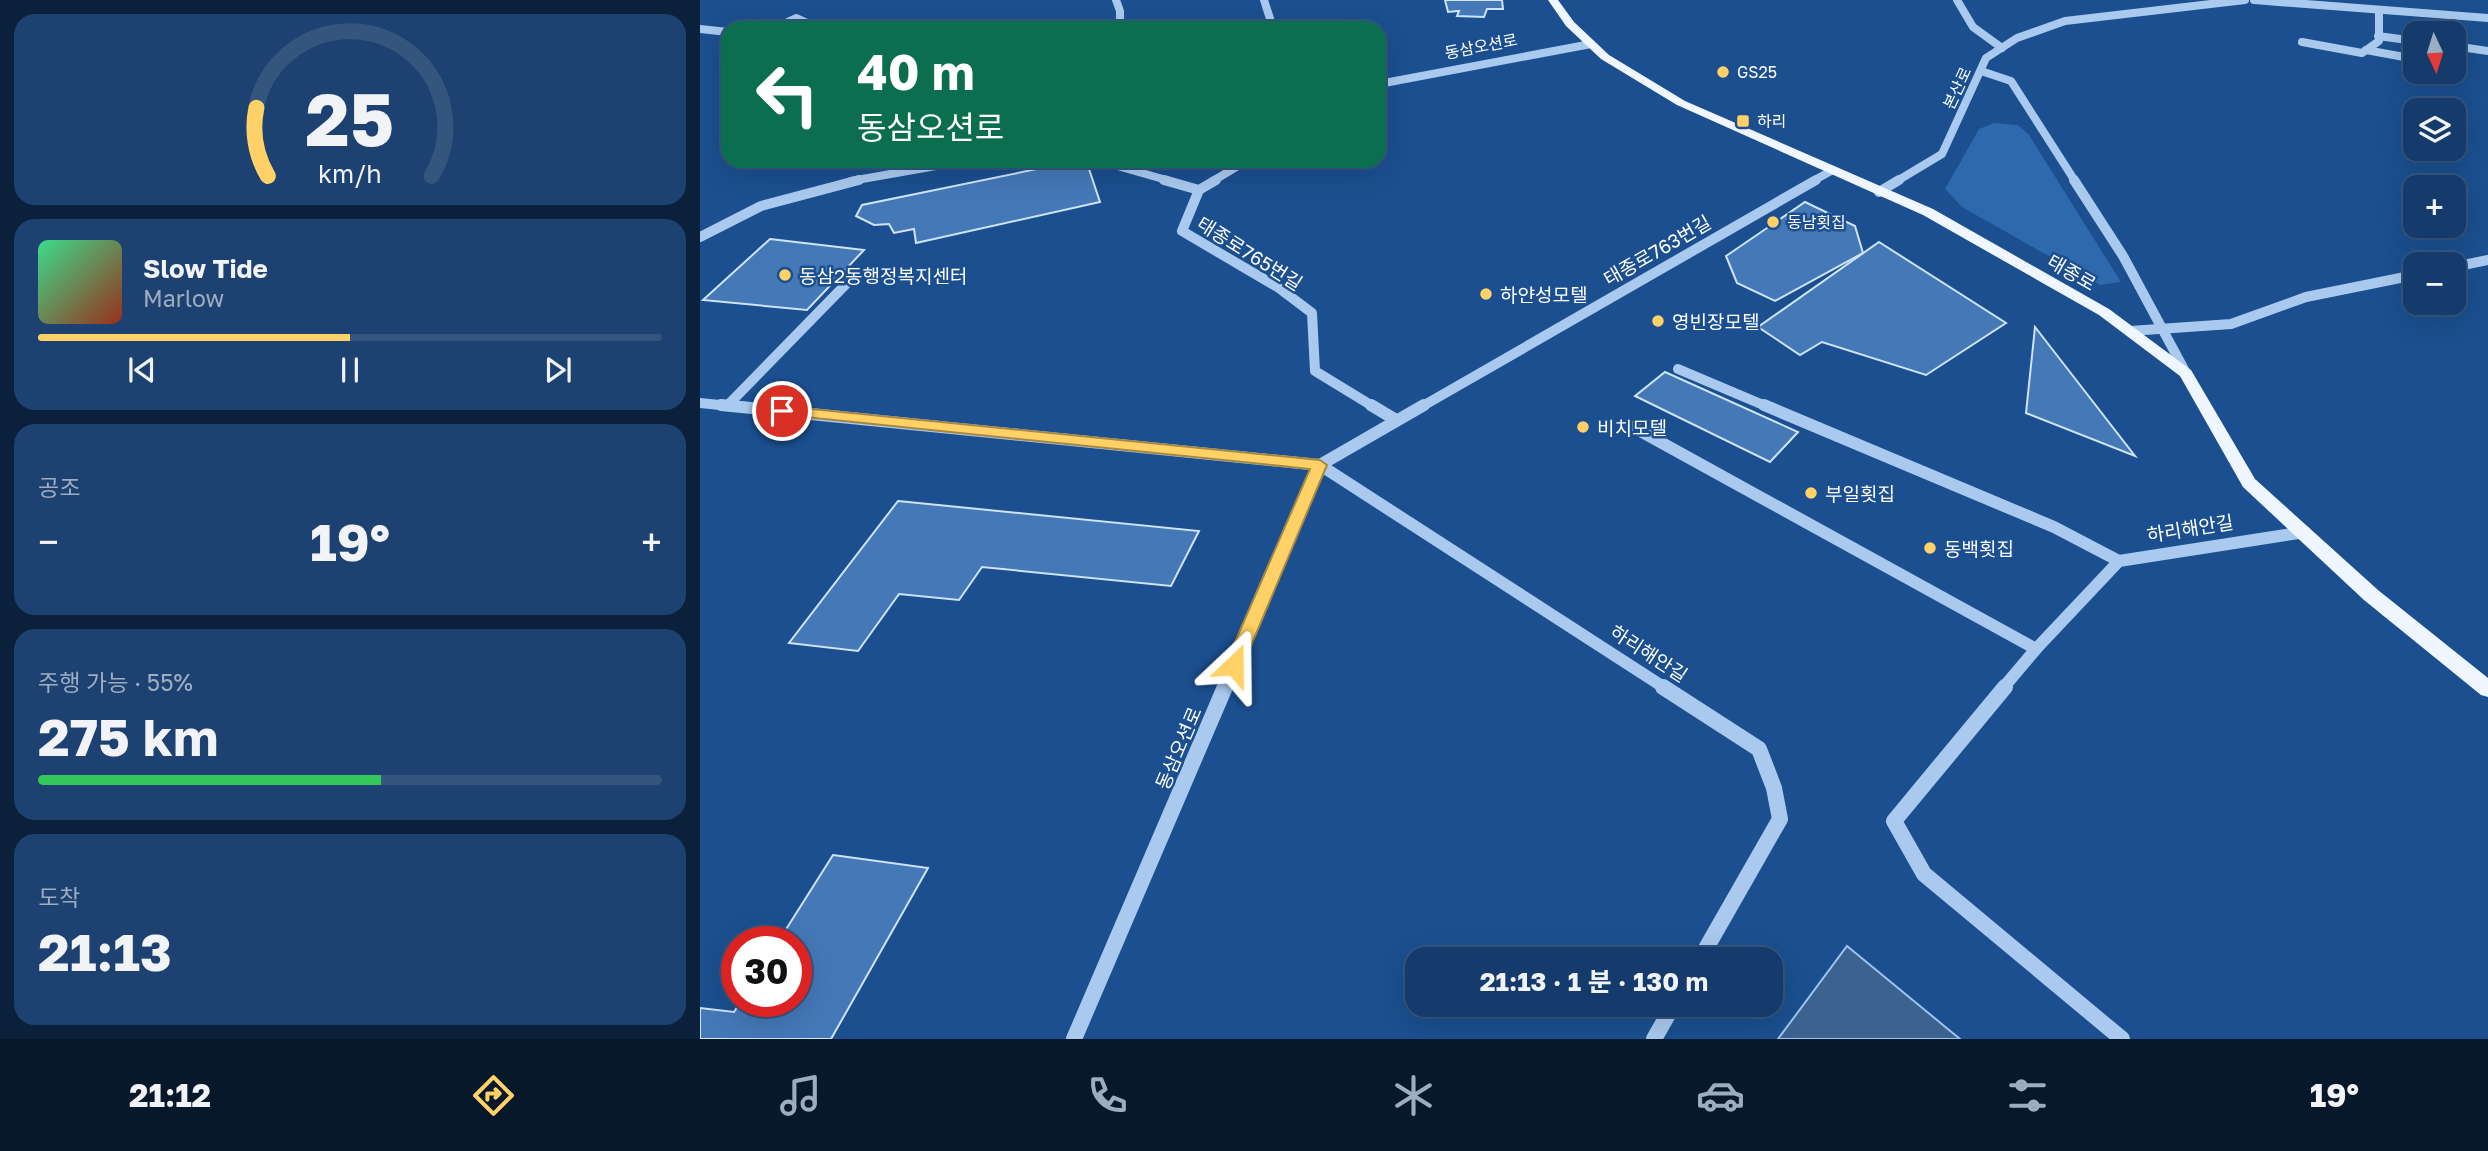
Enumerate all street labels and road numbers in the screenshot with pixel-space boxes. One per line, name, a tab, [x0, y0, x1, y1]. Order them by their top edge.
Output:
street label: 동삼오션로	[1443, 29, 1519, 63]
street label: 본산로	[1939, 64, 1976, 112]
street label: 태종로763번길	[1599, 210, 1715, 290]
street label: 태종로765번길	[1193, 211, 1307, 295]
street label: 태종로	[2044, 249, 2100, 295]
street label: 하리해안길	[2145, 510, 2235, 546]
street label: 하리해안길	[1606, 620, 1692, 686]
street label: 동삼오션로	[1150, 703, 1206, 793]

